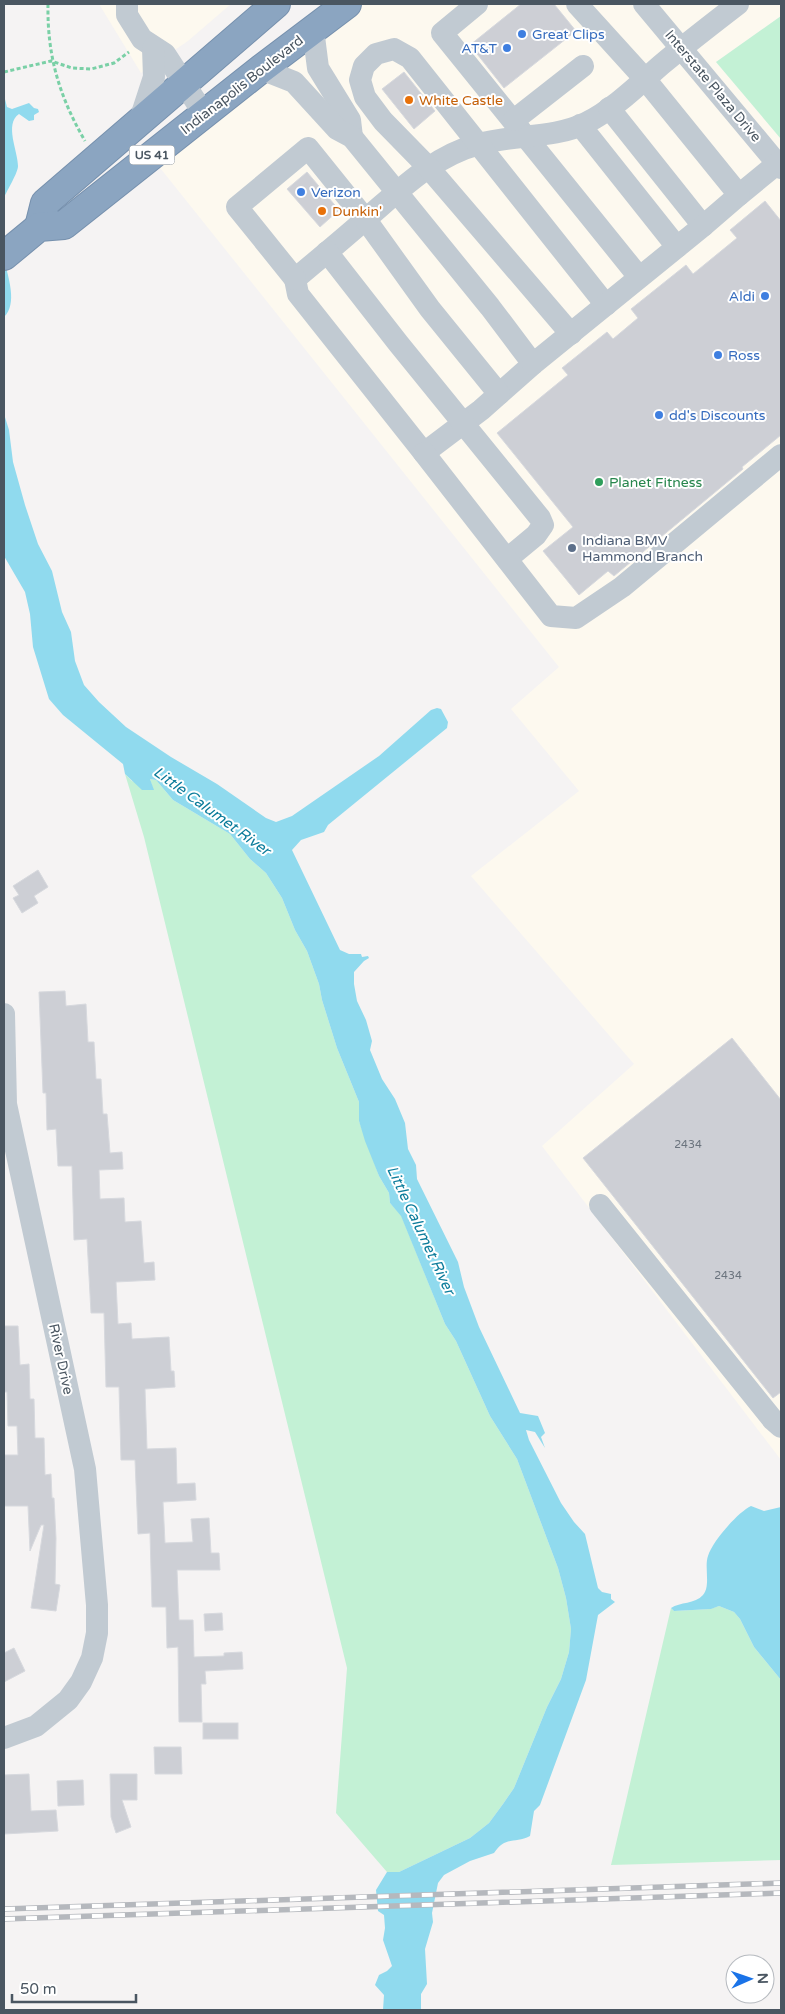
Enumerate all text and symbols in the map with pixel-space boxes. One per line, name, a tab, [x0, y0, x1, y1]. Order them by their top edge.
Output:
place label: Great Clips	[532, 26, 605, 43]
street label: Interstate Plaza Drive	[661, 27, 765, 145]
marker: Great Clips	[516, 28, 528, 40]
street label: Indianapolis Boulevard	[177, 32, 307, 138]
place label: AT&T	[461, 40, 497, 57]
marker: AT&T	[501, 42, 513, 54]
place label: White Castle	[419, 92, 503, 109]
marker: White Castle	[403, 94, 415, 106]
road number: US 41	[130, 146, 174, 164]
place label: Verizon	[311, 184, 361, 201]
marker: Verizon	[295, 186, 307, 198]
place label: Dunkin'	[332, 203, 382, 220]
marker: Dunkin'	[316, 205, 328, 217]
place label: Aldi	[729, 288, 755, 305]
marker: Aldi	[759, 290, 771, 302]
place label: Ross	[728, 347, 760, 364]
marker: Ross	[712, 349, 724, 361]
place label: dd's Discounts	[669, 407, 766, 424]
marker: dd's Discounts	[653, 409, 665, 421]
place label: Planet Fitness	[609, 474, 702, 491]
marker: Planet Fitness	[593, 476, 605, 488]
place label: Indiana BMV Hammond Branch	[582, 532, 703, 565]
marker: Indiana BMV Hammond Branch	[566, 542, 578, 554]
water label: Little Calumet River	[150, 763, 276, 861]
house number: 2434	[674, 1138, 702, 1151]
water label: Little Calumet River	[383, 1163, 460, 1299]
house number: 2434	[714, 1269, 742, 1282]
street label: River Drive	[45, 1322, 77, 1396]
north arrow	[725, 1954, 775, 2004]
scale bar	[12, 1972, 136, 2004]
text: N	[754, 1973, 771, 1984]
text: 50 m	[20, 1980, 57, 1998]

